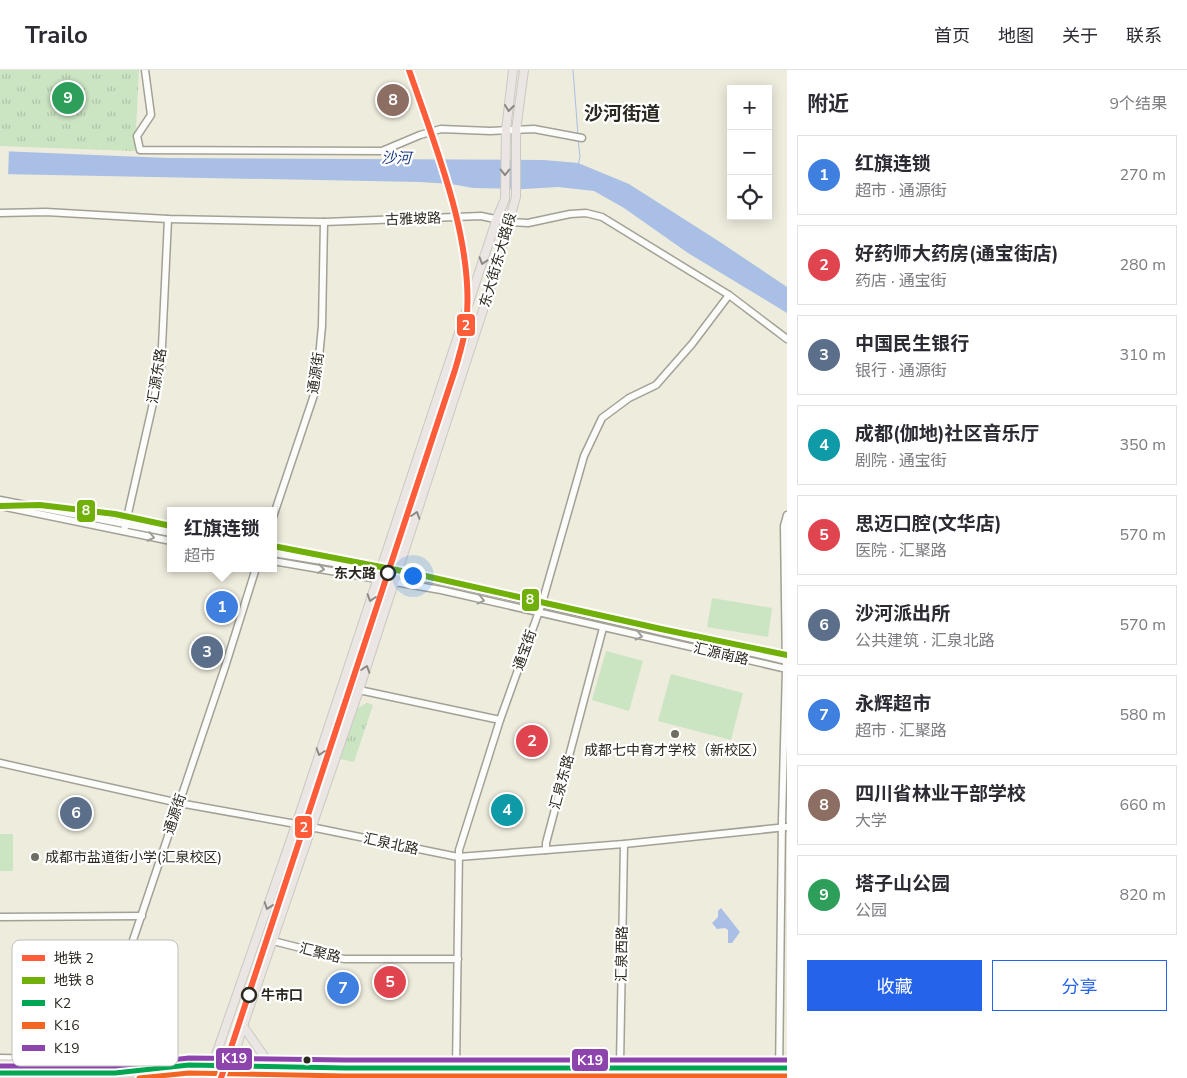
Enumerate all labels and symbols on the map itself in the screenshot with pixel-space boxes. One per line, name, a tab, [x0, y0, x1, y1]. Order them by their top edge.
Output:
pin: 9	[52, 79, 84, 117]
pin: 8	[377, 81, 409, 119]
district label: 沙河街道	[584, 101, 660, 127]
one-way arrow	[504, 104, 515, 112]
water label: 沙河	[381, 148, 414, 168]
one-way arrow	[500, 168, 510, 176]
street label: 古雅坡路	[385, 209, 441, 229]
street label: 东大街东大路段	[475, 210, 521, 310]
one-way arrow	[478, 256, 488, 264]
line badge: 2	[456, 313, 476, 337]
text: 2	[462, 316, 470, 335]
street label: 汇源东路	[143, 347, 171, 405]
street label: 通源街	[304, 351, 328, 395]
line badge: 8	[76, 499, 96, 523]
text: 8	[82, 501, 90, 520]
one-way arrow	[410, 511, 420, 519]
one-way arrow	[146, 531, 155, 541]
your location	[400, 563, 426, 589]
one-way arrow	[317, 564, 326, 574]
place label: 东大路	[334, 564, 376, 583]
marker: 东大路	[380, 565, 396, 581]
pin: 1	[206, 588, 238, 626]
line badge: 8	[521, 588, 540, 612]
text: 8	[526, 590, 534, 609]
one-way arrow	[367, 593, 377, 601]
one-way arrow	[476, 594, 485, 605]
street label: 通宝街	[509, 627, 541, 673]
one-way arrow	[635, 630, 644, 641]
pin: 3	[191, 633, 223, 671]
street label: 汇源南路	[692, 638, 750, 670]
one-way arrow	[360, 666, 370, 674]
pin: 2	[516, 722, 548, 760]
marker: 成都七中育才学校（新校区）	[669, 728, 681, 740]
place label: 成都七中育才学校（新校区）	[584, 741, 766, 760]
one-way arrow	[316, 747, 326, 756]
street label: 汇泉东路	[546, 752, 578, 812]
street label: 通源街	[159, 791, 191, 837]
pin: 4	[491, 791, 523, 829]
pin: 6	[60, 794, 92, 832]
line badge: 2	[294, 815, 313, 839]
text: 2	[300, 818, 308, 837]
street label: 汇泉北路	[362, 829, 420, 859]
place label: 成都市盐道街小学(汇泉校区)	[45, 848, 222, 867]
marker: 成都市盐道街小学(汇泉校区)	[29, 851, 41, 863]
one-way arrow	[263, 901, 273, 910]
street label: 汇泉西路	[612, 926, 632, 982]
street label: 汇聚路	[297, 939, 343, 967]
legend	[12, 940, 178, 1066]
text: 地铁 2	[54, 949, 94, 968]
pin: 5	[374, 963, 406, 1001]
pin: 7	[327, 969, 359, 1007]
text: 地铁 8	[54, 971, 94, 990]
place label: 牛市口	[261, 986, 303, 1005]
marker: 牛市口	[241, 987, 257, 1003]
text: K2	[54, 994, 71, 1013]
text: K16	[54, 1016, 80, 1035]
text: K19	[54, 1039, 80, 1058]
line badge: K19	[215, 1047, 253, 1071]
line badge: K19	[571, 1048, 609, 1072]
text: K19	[221, 1049, 247, 1068]
text: K19	[577, 1051, 603, 1070]
unlabelled marker	[302, 1055, 312, 1065]

